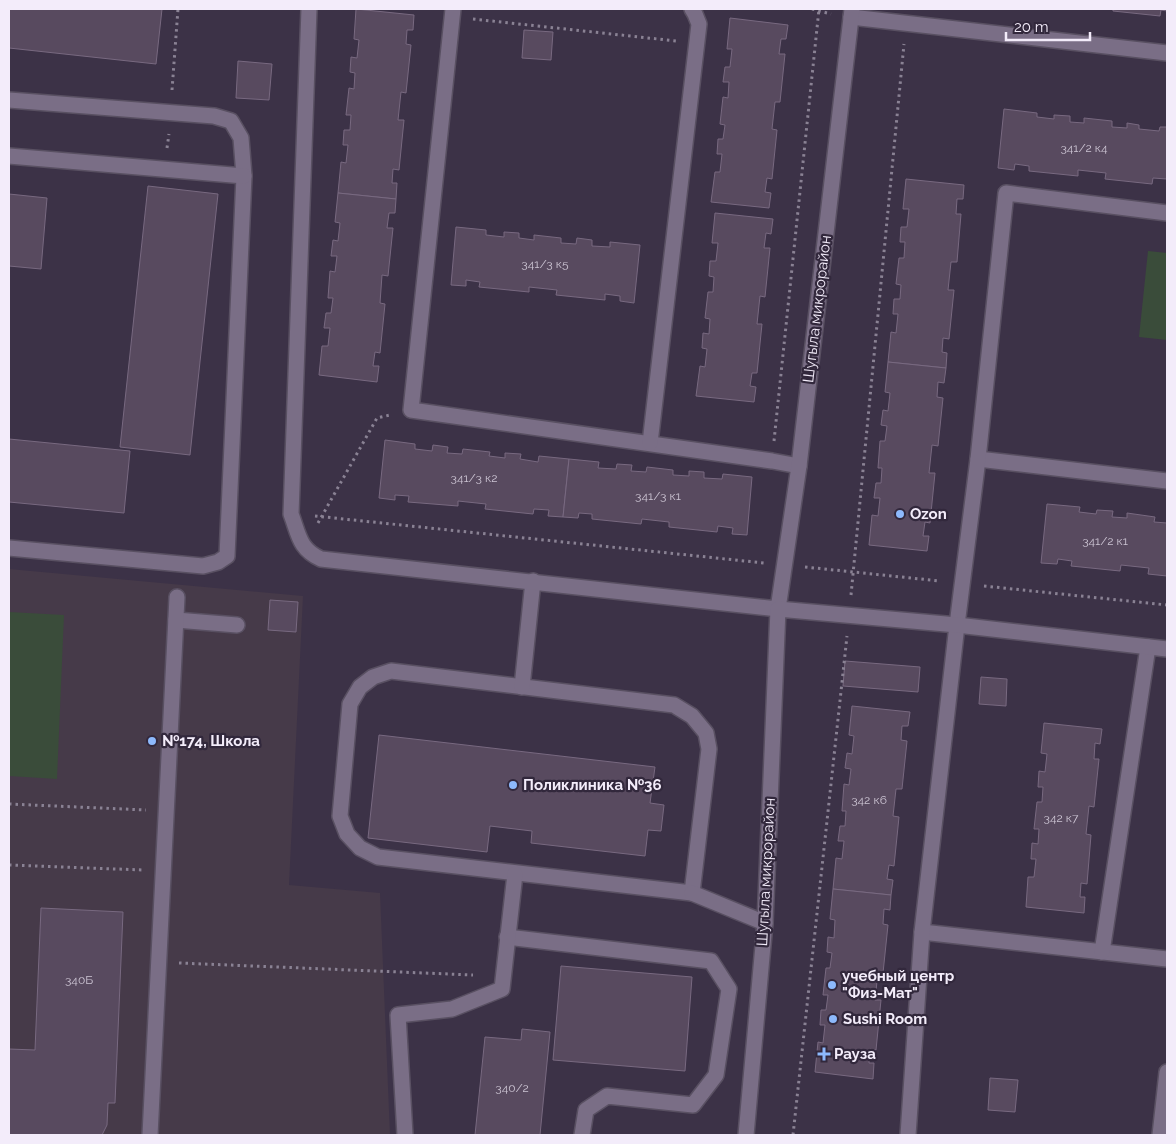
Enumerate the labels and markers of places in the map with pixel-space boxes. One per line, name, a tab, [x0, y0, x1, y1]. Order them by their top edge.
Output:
place label: Ozon	[910, 505, 947, 523]
marker: Ozon	[894, 508, 906, 520]
place label: №174, Школа	[162, 732, 260, 750]
marker: №174, Школа	[146, 735, 158, 747]
place label: Поликлиника №36	[523, 776, 662, 794]
marker: Поликлиника №36	[507, 779, 519, 791]
place label: учебный центр "Физ-Мат"	[842, 967, 955, 1002]
marker: учебный центр "Физ-Мат"	[826, 979, 838, 991]
place label: Sushi Room	[843, 1010, 927, 1028]
marker: Sushi Room	[827, 1013, 839, 1025]
place label: Рауза	[834, 1045, 876, 1063]
marker: Рауза	[818, 1048, 830, 1060]

